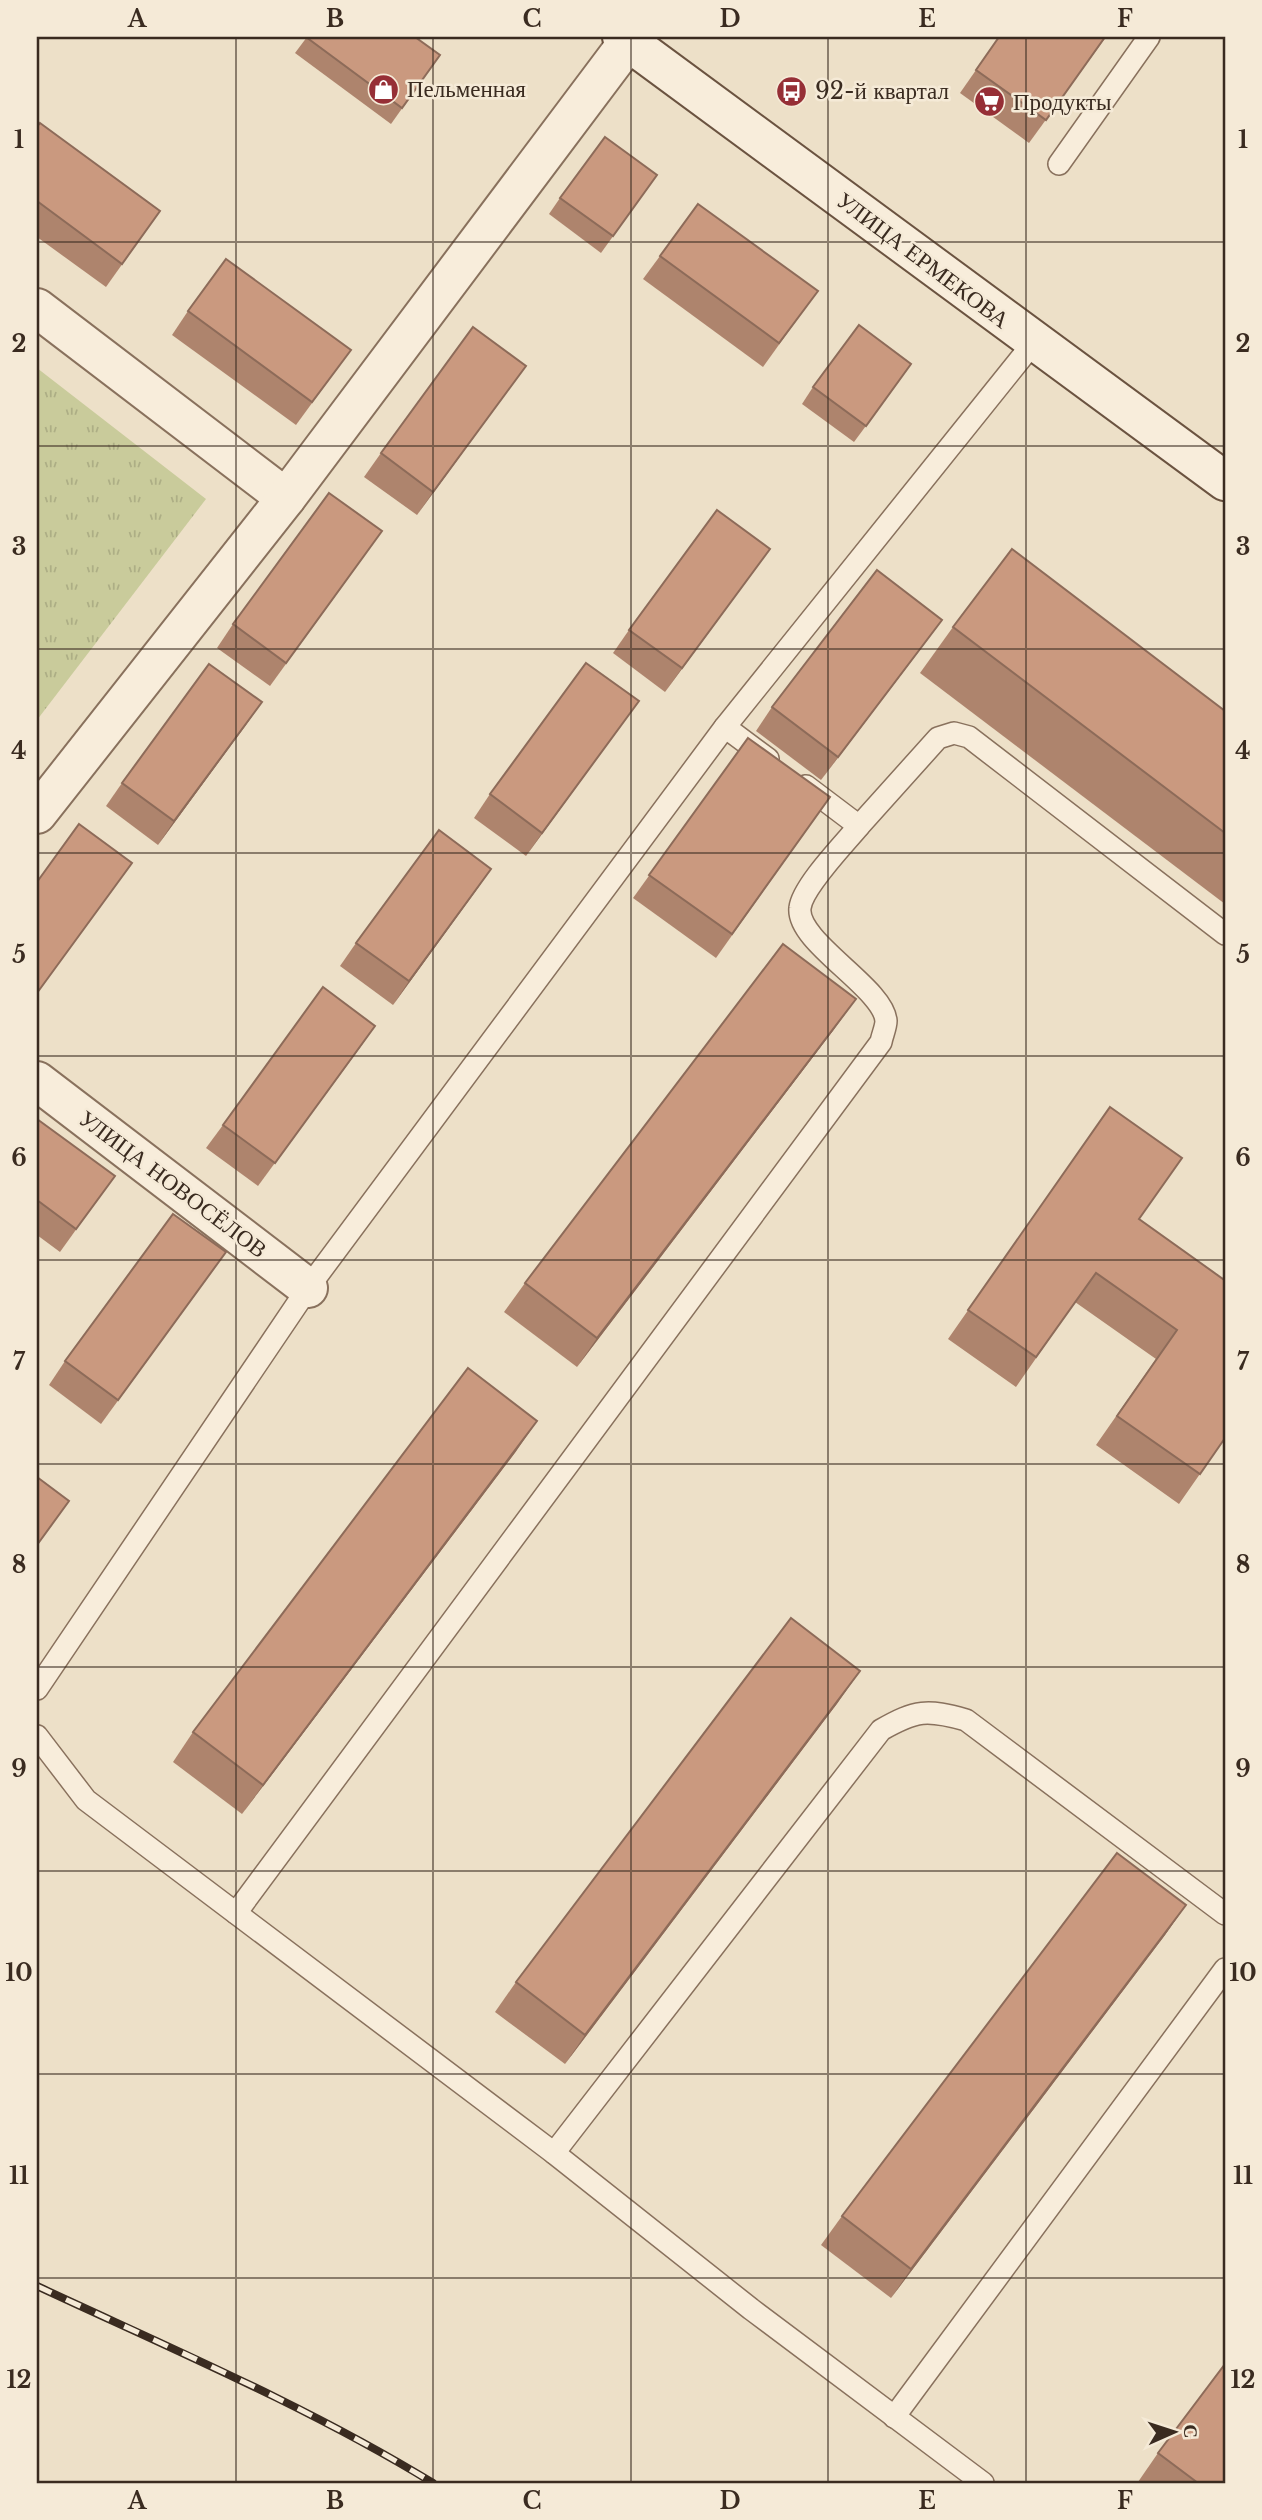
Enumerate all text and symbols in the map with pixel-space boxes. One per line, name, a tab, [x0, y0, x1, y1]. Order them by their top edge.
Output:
text: A	[127, 5, 148, 33]
text: B	[326, 5, 344, 33]
text: C	[523, 5, 541, 33]
text: D	[719, 5, 741, 33]
text: E	[918, 5, 936, 33]
text: F	[1117, 5, 1133, 33]
shop icon: Пельменная	[367, 72, 401, 106]
bus stop icon: 92-й квартал	[775, 74, 809, 108]
place label: Пельменная	[407, 75, 526, 103]
place label: 92-й квартал	[815, 77, 949, 105]
supermarket icon: Продукты	[973, 85, 1007, 119]
place label: Продукты	[1013, 88, 1112, 116]
text: 1	[14, 126, 24, 154]
text: 1	[1238, 126, 1248, 154]
street label: УЛИЦА ЕРМЕКОВА	[831, 186, 1015, 334]
text: 2	[12, 330, 26, 358]
text: 2	[1236, 330, 1250, 358]
text: 3	[12, 533, 26, 561]
text: 3	[1236, 533, 1250, 561]
text: 4	[11, 737, 27, 765]
text: 4	[1235, 737, 1251, 765]
text: 5	[12, 941, 26, 969]
text: 5	[1236, 941, 1250, 969]
street label: УЛИЦА НОВОСЁЛОВ	[73, 1104, 273, 1264]
text: 6	[11, 1144, 27, 1172]
text: 6	[1235, 1144, 1251, 1172]
text: 7	[13, 1348, 26, 1376]
text: 7	[1237, 1348, 1250, 1376]
text: 8	[12, 1551, 26, 1579]
text: 8	[1236, 1551, 1250, 1579]
text: 9	[11, 1755, 27, 1783]
text: 9	[1235, 1755, 1251, 1783]
text: 10	[5, 1959, 33, 1987]
text: 10	[1229, 1959, 1257, 1987]
text: 11	[9, 2162, 29, 2190]
text: 11	[1233, 2162, 1253, 2190]
text: 12	[6, 2366, 32, 2394]
text: 12	[1230, 2366, 1256, 2394]
north arrow	[1140, 2398, 1210, 2468]
text: С	[1179, 2424, 1202, 2439]
text: A	[127, 2487, 148, 2515]
text: B	[326, 2487, 344, 2515]
text: C	[523, 2487, 541, 2515]
text: D	[719, 2487, 741, 2515]
text: E	[918, 2487, 936, 2515]
text: F	[1117, 2487, 1133, 2515]

